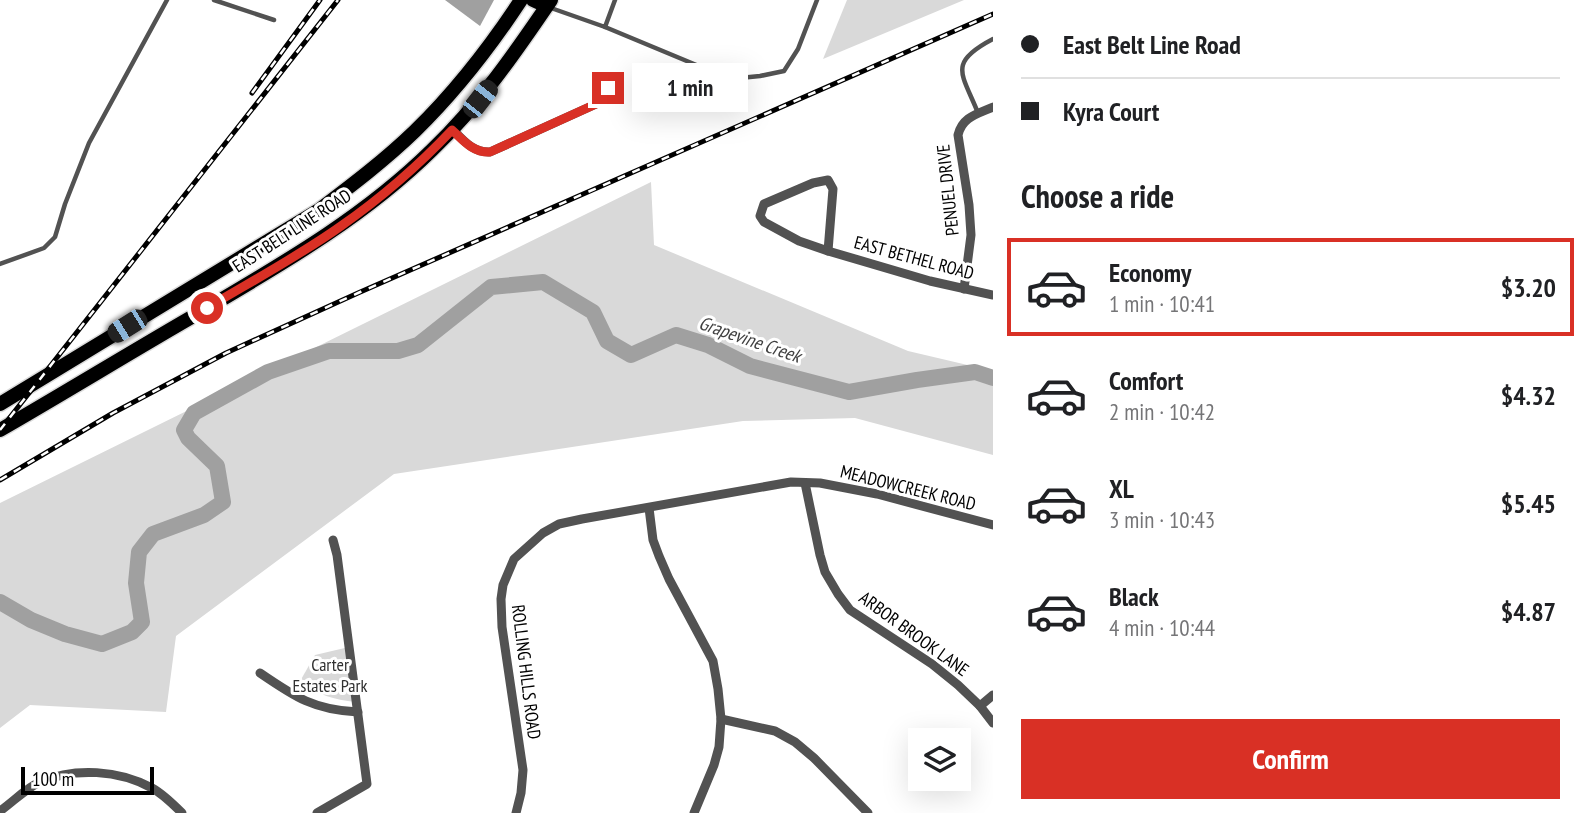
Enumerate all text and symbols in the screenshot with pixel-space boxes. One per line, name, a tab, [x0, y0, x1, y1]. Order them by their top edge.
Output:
text: East Belt Line Road	[1063, 28, 1241, 61]
callout: 1 min	[632, 64, 748, 112]
route end	[592, 72, 624, 104]
text: 1 min	[667, 73, 713, 102]
car	[459, 76, 502, 122]
text: Kyra Court	[1063, 95, 1159, 128]
street label: PENUEL DRIVE	[931, 143, 964, 237]
text: Choose a ride	[1021, 175, 1174, 217]
street label: EAST BELT LINE ROAD	[228, 184, 355, 277]
street label: EAST BETHEL ROAD	[852, 230, 977, 285]
icon: car	[1025, 256, 1088, 319]
text: Economy	[1109, 256, 1191, 289]
text: $3.20	[1501, 271, 1556, 304]
text: 1 min · 10:41	[1109, 289, 1215, 318]
route start	[191, 292, 223, 324]
car	[104, 306, 151, 346]
water label: Grapevine Creek	[696, 310, 807, 368]
icon: car	[1025, 364, 1088, 427]
text: Comfort	[1109, 364, 1183, 397]
text: $4.32	[1501, 379, 1556, 412]
text: 2 min · 10:42	[1109, 397, 1215, 426]
street label: MEADOWCREEK ROAD	[838, 460, 978, 515]
icon: car	[1025, 472, 1088, 535]
text: XL	[1109, 472, 1134, 505]
text: $5.45	[1501, 487, 1556, 520]
text: 3 min · 10:43	[1109, 505, 1215, 534]
icon: car	[1025, 580, 1088, 643]
text: Black	[1109, 580, 1159, 613]
street label: ARBOR BROOK LANE	[855, 586, 974, 681]
text: $4.87	[1501, 595, 1556, 628]
street label: ROLLING HILLS ROAD	[507, 603, 546, 741]
text: 4 min · 10:44	[1109, 613, 1215, 642]
park label: Carter Estates Park	[293, 653, 367, 697]
button: Confirm	[1021, 719, 1560, 799]
map controls	[908, 728, 971, 791]
button: layers	[908, 728, 971, 791]
scale bar	[21, 764, 154, 796]
text: 100 m	[32, 767, 74, 791]

